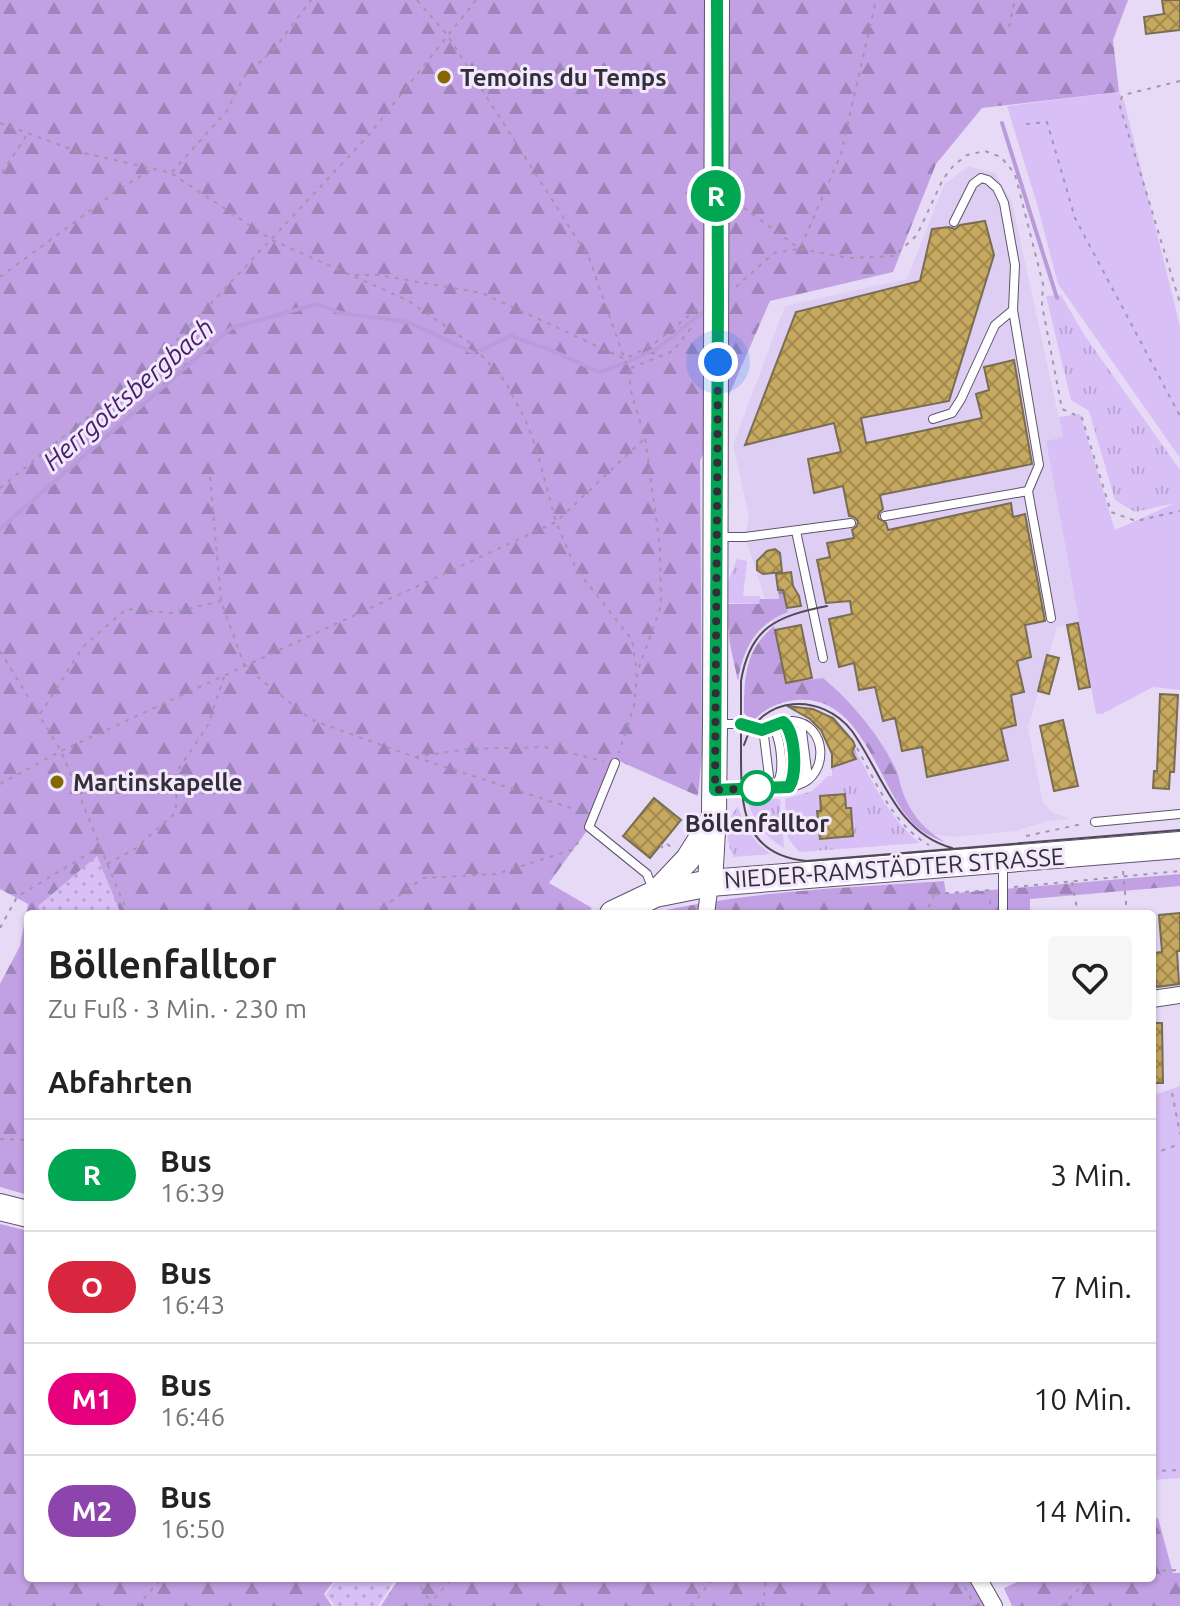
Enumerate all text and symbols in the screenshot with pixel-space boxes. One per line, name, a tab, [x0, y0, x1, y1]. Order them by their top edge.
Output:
place label: Temoins du Temps	[460, 64, 667, 91]
marker: Temoins du Temps	[435, 68, 453, 86]
line badge: R	[690, 170, 742, 222]
text: R	[707, 180, 725, 211]
water label: Herrgottsbergbach	[37, 312, 219, 476]
your location	[698, 342, 738, 382]
place label: Martinskapelle	[73, 769, 243, 796]
marker: Böllenfalltor	[740, 771, 774, 805]
marker: Martinskapelle	[48, 773, 66, 791]
place label: Böllenfalltor	[685, 810, 829, 837]
street label: NIEDER-RAMSTÄDTER STRASSE	[723, 843, 1065, 893]
button: heart	[1048, 936, 1132, 1020]
text: Böllenfalltor	[48, 943, 277, 985]
text: Zu Fuß · 3 Min. · 230 m	[48, 994, 307, 1023]
text: Abfahrten	[48, 1065, 193, 1099]
text: Bus	[160, 1144, 212, 1178]
text: 3 Min.	[1050, 1158, 1132, 1192]
text: R	[83, 1159, 101, 1190]
text: 16:39	[160, 1178, 225, 1207]
text: Bus	[160, 1256, 212, 1290]
text: 7 Min.	[1050, 1270, 1132, 1304]
text: O	[81, 1271, 103, 1302]
text: 16:43	[160, 1290, 225, 1319]
text: Bus	[160, 1368, 212, 1402]
text: 10 Min.	[1033, 1382, 1132, 1416]
text: M1	[72, 1383, 112, 1414]
text: 16:46	[160, 1402, 225, 1431]
text: Bus	[160, 1480, 212, 1514]
text: 14 Min.	[1033, 1494, 1132, 1528]
text: M2	[72, 1495, 112, 1526]
text: 16:50	[160, 1514, 225, 1543]

